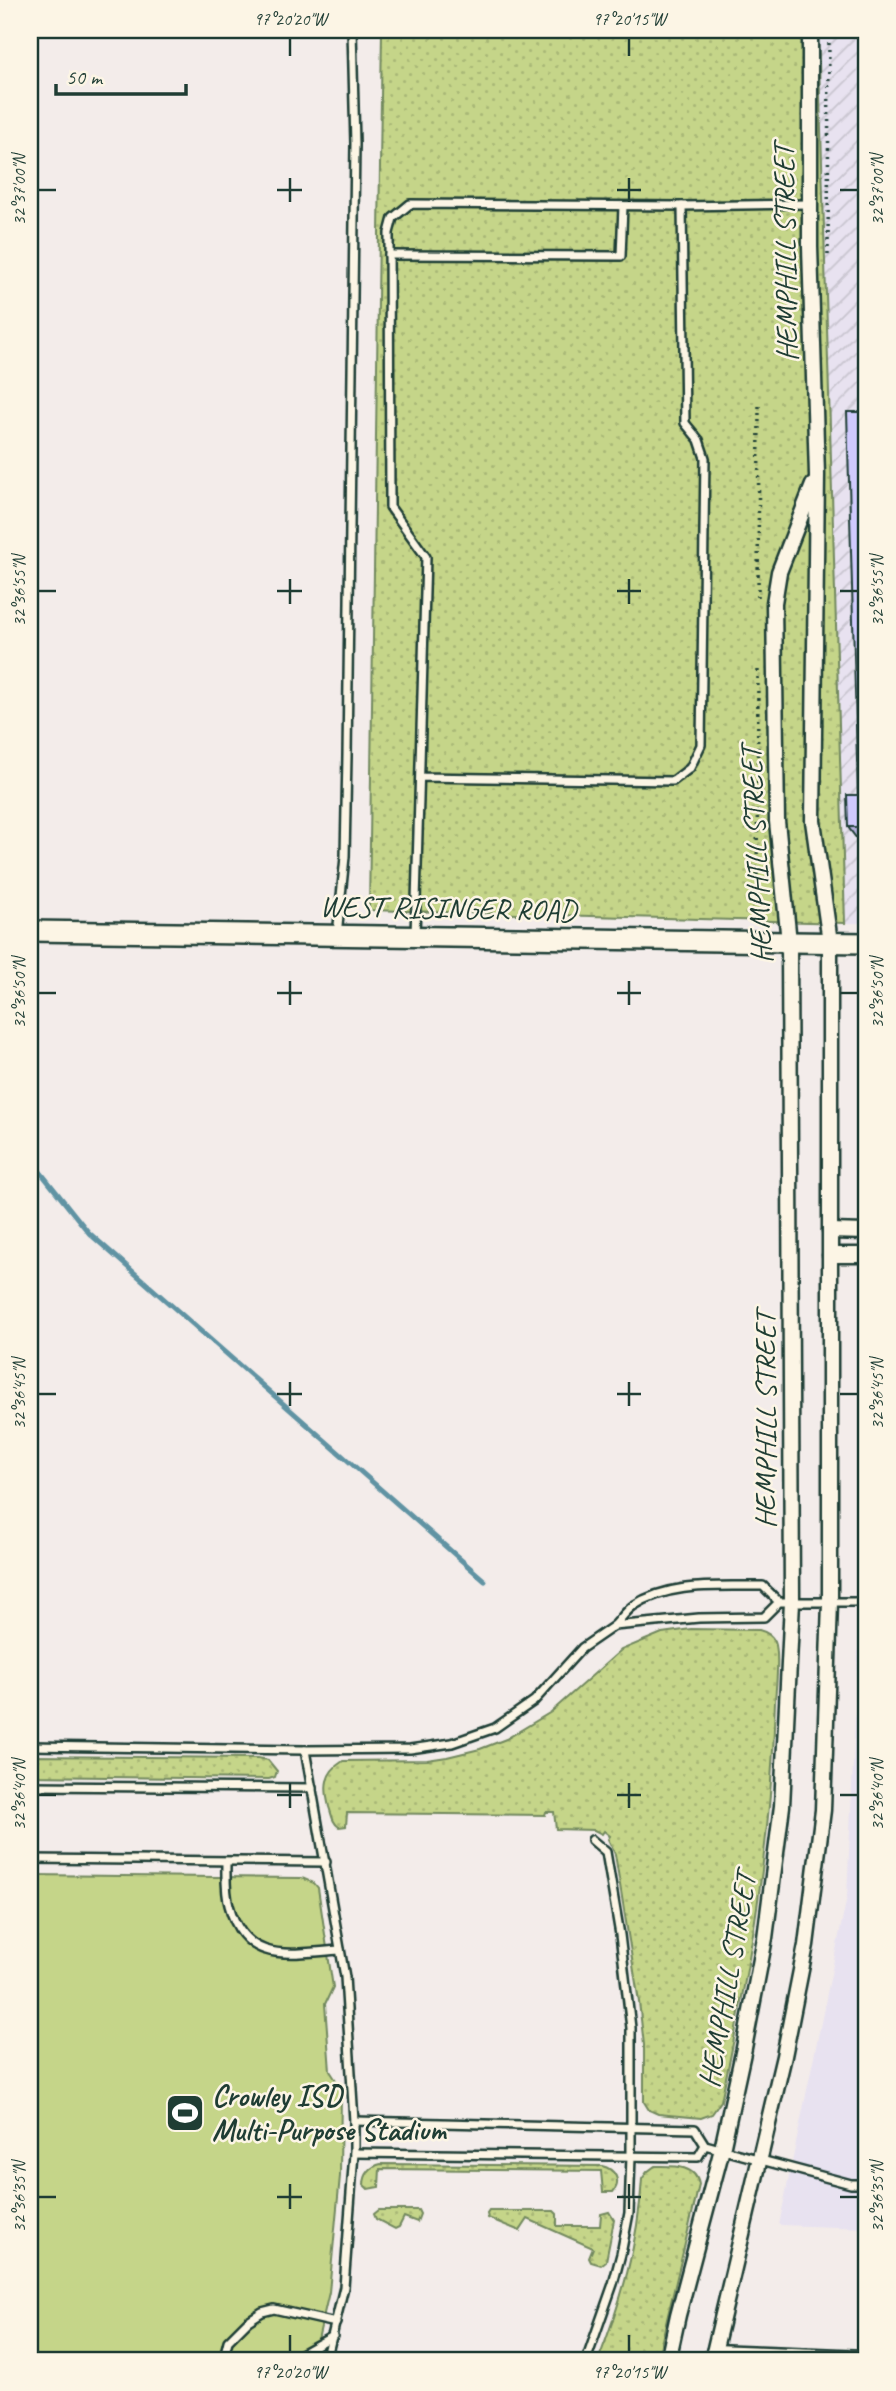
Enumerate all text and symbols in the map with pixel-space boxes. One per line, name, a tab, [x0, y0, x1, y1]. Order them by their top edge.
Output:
text: 97°20'20"W	[253, 8, 330, 30]
text: 97°20'15"W	[592, 8, 669, 30]
scale bar	[56, 52, 186, 96]
text: 50 m	[66, 64, 104, 90]
street label: HEMPHILL STREET	[764, 138, 806, 362]
text: 32°37'00"N	[8, 151, 30, 225]
text: 32°37'00"N	[866, 151, 888, 225]
text: 32°36'55"N	[8, 552, 30, 626]
text: 32°36'55"N	[866, 552, 888, 626]
street label: HEMPHILL STREET	[731, 739, 781, 964]
street label: WEST RISINGER ROAD	[320, 887, 579, 929]
text: 32°36'50"N	[8, 954, 30, 1028]
text: 32°36'50"N	[866, 954, 888, 1028]
street label: HEMPHILL STREET	[746, 1305, 784, 1529]
text: 32°36'45"N	[8, 1355, 30, 1429]
text: 32°36'45"N	[866, 1355, 888, 1429]
text: 32°36'40"N	[8, 1756, 30, 1830]
text: 32°36'40"N	[866, 1756, 888, 1830]
street label: HEMPHILL STREET	[689, 1864, 766, 2090]
place label: Crowley ISD Multi-Purpose Stadium	[212, 2077, 448, 2149]
sports icon: Crowley ISD Multi-Purpose Stadium	[164, 2092, 206, 2134]
text: 32°36'35"N	[8, 2158, 30, 2232]
text: 32°36'35"N	[866, 2158, 888, 2232]
text: 97°20'20"W	[253, 2361, 330, 2383]
text: 97°20'15"W	[592, 2361, 669, 2383]

